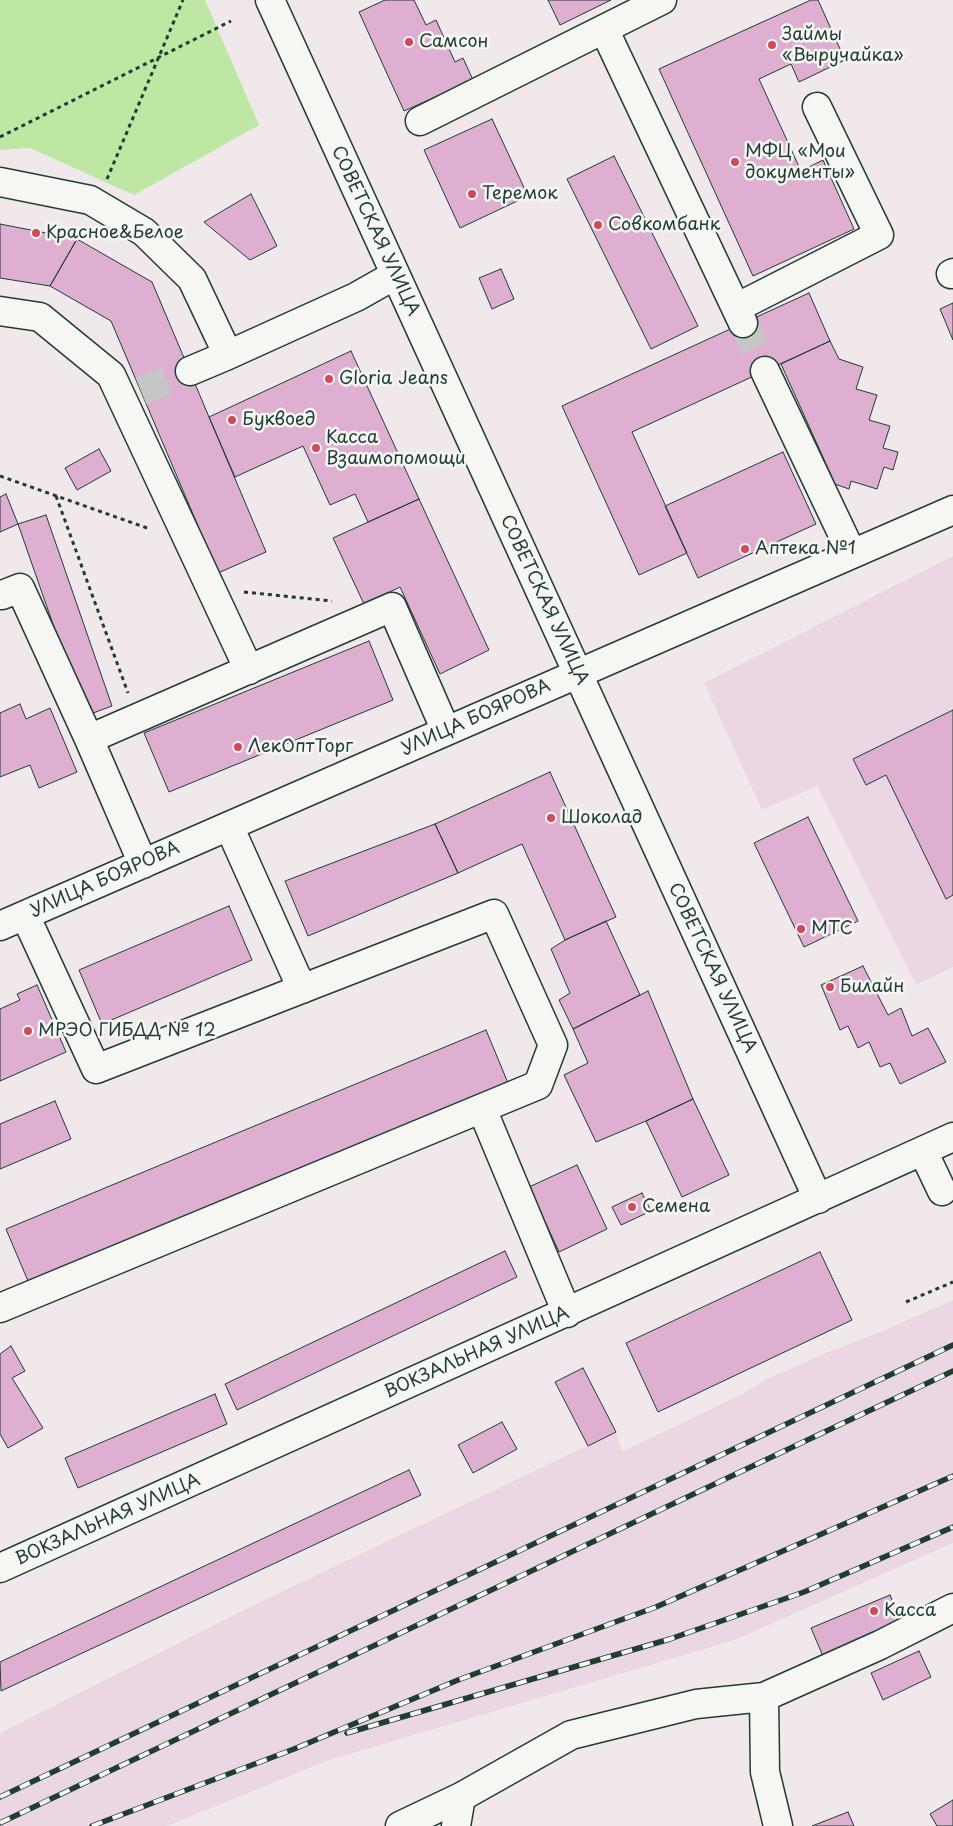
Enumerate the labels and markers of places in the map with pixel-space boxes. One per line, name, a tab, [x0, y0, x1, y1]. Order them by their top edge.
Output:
place label: Займы «Выручайка»	[782, 24, 904, 66]
place label: Самсон	[419, 31, 488, 53]
marker: Самсон	[403, 36, 415, 48]
marker: Займы «Выручайка»	[766, 39, 778, 51]
place label: МФЦ «Мои документы»	[745, 141, 855, 183]
marker: МФЦ «Мои документы»	[729, 156, 741, 168]
place label: Теремок	[482, 183, 558, 205]
marker: Теремок	[466, 188, 478, 200]
place label: Совкомбанк	[608, 214, 720, 236]
marker: Совкомбанк	[592, 219, 604, 231]
place label: Красное&Белое	[46, 222, 184, 244]
marker: Красное&Белое	[30, 227, 42, 239]
place label: Gloria Jeans	[339, 368, 448, 390]
marker: Gloria Jeans	[323, 373, 335, 385]
place label: Буквоед	[242, 409, 316, 431]
marker: Буквоед	[226, 414, 238, 426]
place label: Касса Взаимопомощи	[326, 427, 466, 469]
marker: Касса Взаимопомощи	[310, 442, 322, 454]
place label: Аптека №1	[755, 538, 856, 560]
marker: Аптека №1	[739, 543, 751, 555]
place label: ЛекОптТорг	[248, 736, 353, 758]
marker: ЛекОптТорг	[232, 741, 244, 753]
place label: Шоколад	[561, 807, 642, 829]
marker: Шоколад	[545, 812, 557, 824]
place label: МТС	[811, 918, 853, 940]
marker: МТС	[795, 923, 807, 935]
place label: Билайн	[840, 976, 904, 998]
marker: Билайн	[824, 981, 836, 993]
place label: МРЭО ГИБДД № 12	[38, 1020, 216, 1042]
marker: МРЭО ГИБДД № 12	[22, 1025, 34, 1037]
place label: Семена	[642, 1196, 710, 1218]
marker: Семена	[626, 1201, 638, 1213]
place label: Касса	[884, 1600, 936, 1622]
marker: Касса	[868, 1605, 880, 1617]

